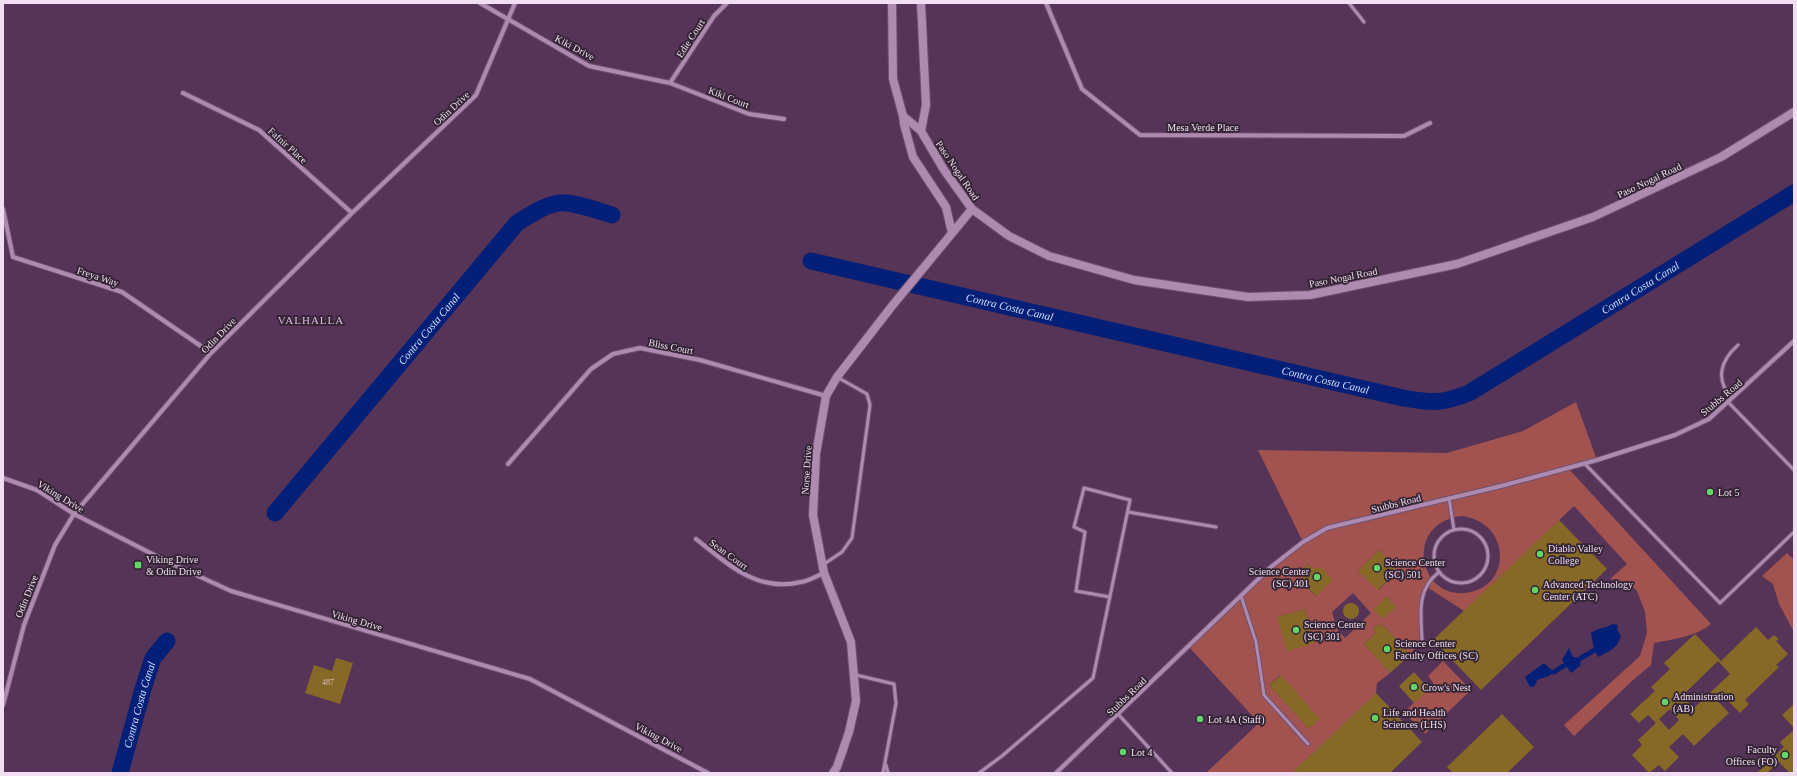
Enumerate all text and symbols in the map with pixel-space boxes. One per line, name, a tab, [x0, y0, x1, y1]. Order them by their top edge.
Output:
street label: Edie Court	[674, 17, 707, 60]
street label: Kiki Drive	[553, 32, 597, 63]
street label: Kiki Court	[707, 85, 751, 110]
street label: Odin Drive	[431, 89, 472, 128]
street label: Mesa Verde Place	[1167, 122, 1239, 133]
street label: Fafnir Place	[266, 125, 310, 166]
street label: Paso Nogal Road	[934, 138, 982, 202]
street label: Paso Nogal Road	[1615, 161, 1683, 200]
water label: Contra Costa Canal	[1599, 259, 1681, 316]
street label: Freya Way	[76, 265, 120, 288]
street label: Paso Nogal Road	[1308, 265, 1378, 290]
water label: Contra Costa Canal	[396, 291, 462, 367]
water label: Contra Costa Canal	[965, 291, 1055, 323]
district label: VALHALLA	[278, 314, 344, 326]
street label: Odin Drive	[199, 315, 238, 355]
street label: Bliss Court	[648, 337, 694, 356]
water label: Contra Costa Canal	[1281, 364, 1370, 396]
street label: Stubbs Road	[1698, 377, 1744, 418]
street label: Norse Drive	[799, 445, 814, 495]
street label: Viking Drive	[35, 478, 87, 515]
marker: Lot 5	[1705, 487, 1715, 497]
place label: Lot 5	[1718, 487, 1739, 498]
street label: Stubbs Road	[1370, 492, 1422, 515]
street label: Sean Court	[707, 537, 750, 572]
place label: Diablo Valley College	[1548, 543, 1603, 566]
marker: Diablo Valley College	[1535, 549, 1545, 559]
place label: Viking Drive & Odin Drive	[146, 554, 202, 577]
place label: Science Center (SC) 501	[1385, 557, 1446, 581]
marker: Viking Drive & Odin Drive	[133, 560, 143, 570]
marker: Science Center (SC) 501	[1372, 563, 1382, 573]
place label: Science Center (SC) 401	[1249, 566, 1310, 590]
marker: Science Center (SC) 401	[1312, 572, 1322, 582]
street label: Odin Drive	[13, 573, 40, 619]
place label: Advanced Technology Center (ATC)	[1543, 579, 1633, 603]
marker: Advanced Technology Center (ATC)	[1530, 585, 1540, 595]
street label: Viking Drive	[330, 608, 384, 633]
place label: Science Center (SC) 301	[1304, 619, 1365, 643]
marker: Science Center (SC) 301	[1291, 625, 1301, 635]
place label: Science Center Faculty Offices (SC)	[1395, 638, 1478, 662]
marker: Science Center Faculty Offices (SC)	[1382, 644, 1392, 654]
water label: Contra Costa Canal	[121, 660, 157, 749]
street label: Stubbs Road	[1104, 675, 1148, 718]
house number: 487	[322, 678, 334, 687]
marker: Crow's Nest	[1409, 682, 1419, 692]
place label: Crow's Nest	[1422, 682, 1471, 693]
place label: Administration (AB)	[1673, 691, 1734, 715]
marker: Administration (AB)	[1660, 697, 1670, 707]
place label: Life and Health Sciences (LHS)	[1383, 707, 1446, 731]
marker: Life and Health Sciences (LHS)	[1370, 713, 1380, 723]
marker: Lot 4A (Staff)	[1195, 714, 1205, 724]
place label: Lot 4A (Staff)	[1208, 714, 1264, 726]
street label: Viking Drive	[633, 720, 685, 755]
place label: Faculty Offices (FO)	[1726, 744, 1777, 768]
marker: Lot 4	[1118, 747, 1128, 757]
place label: Lot 4	[1131, 747, 1152, 758]
marker: Faculty Offices (FO)	[1780, 750, 1790, 760]

